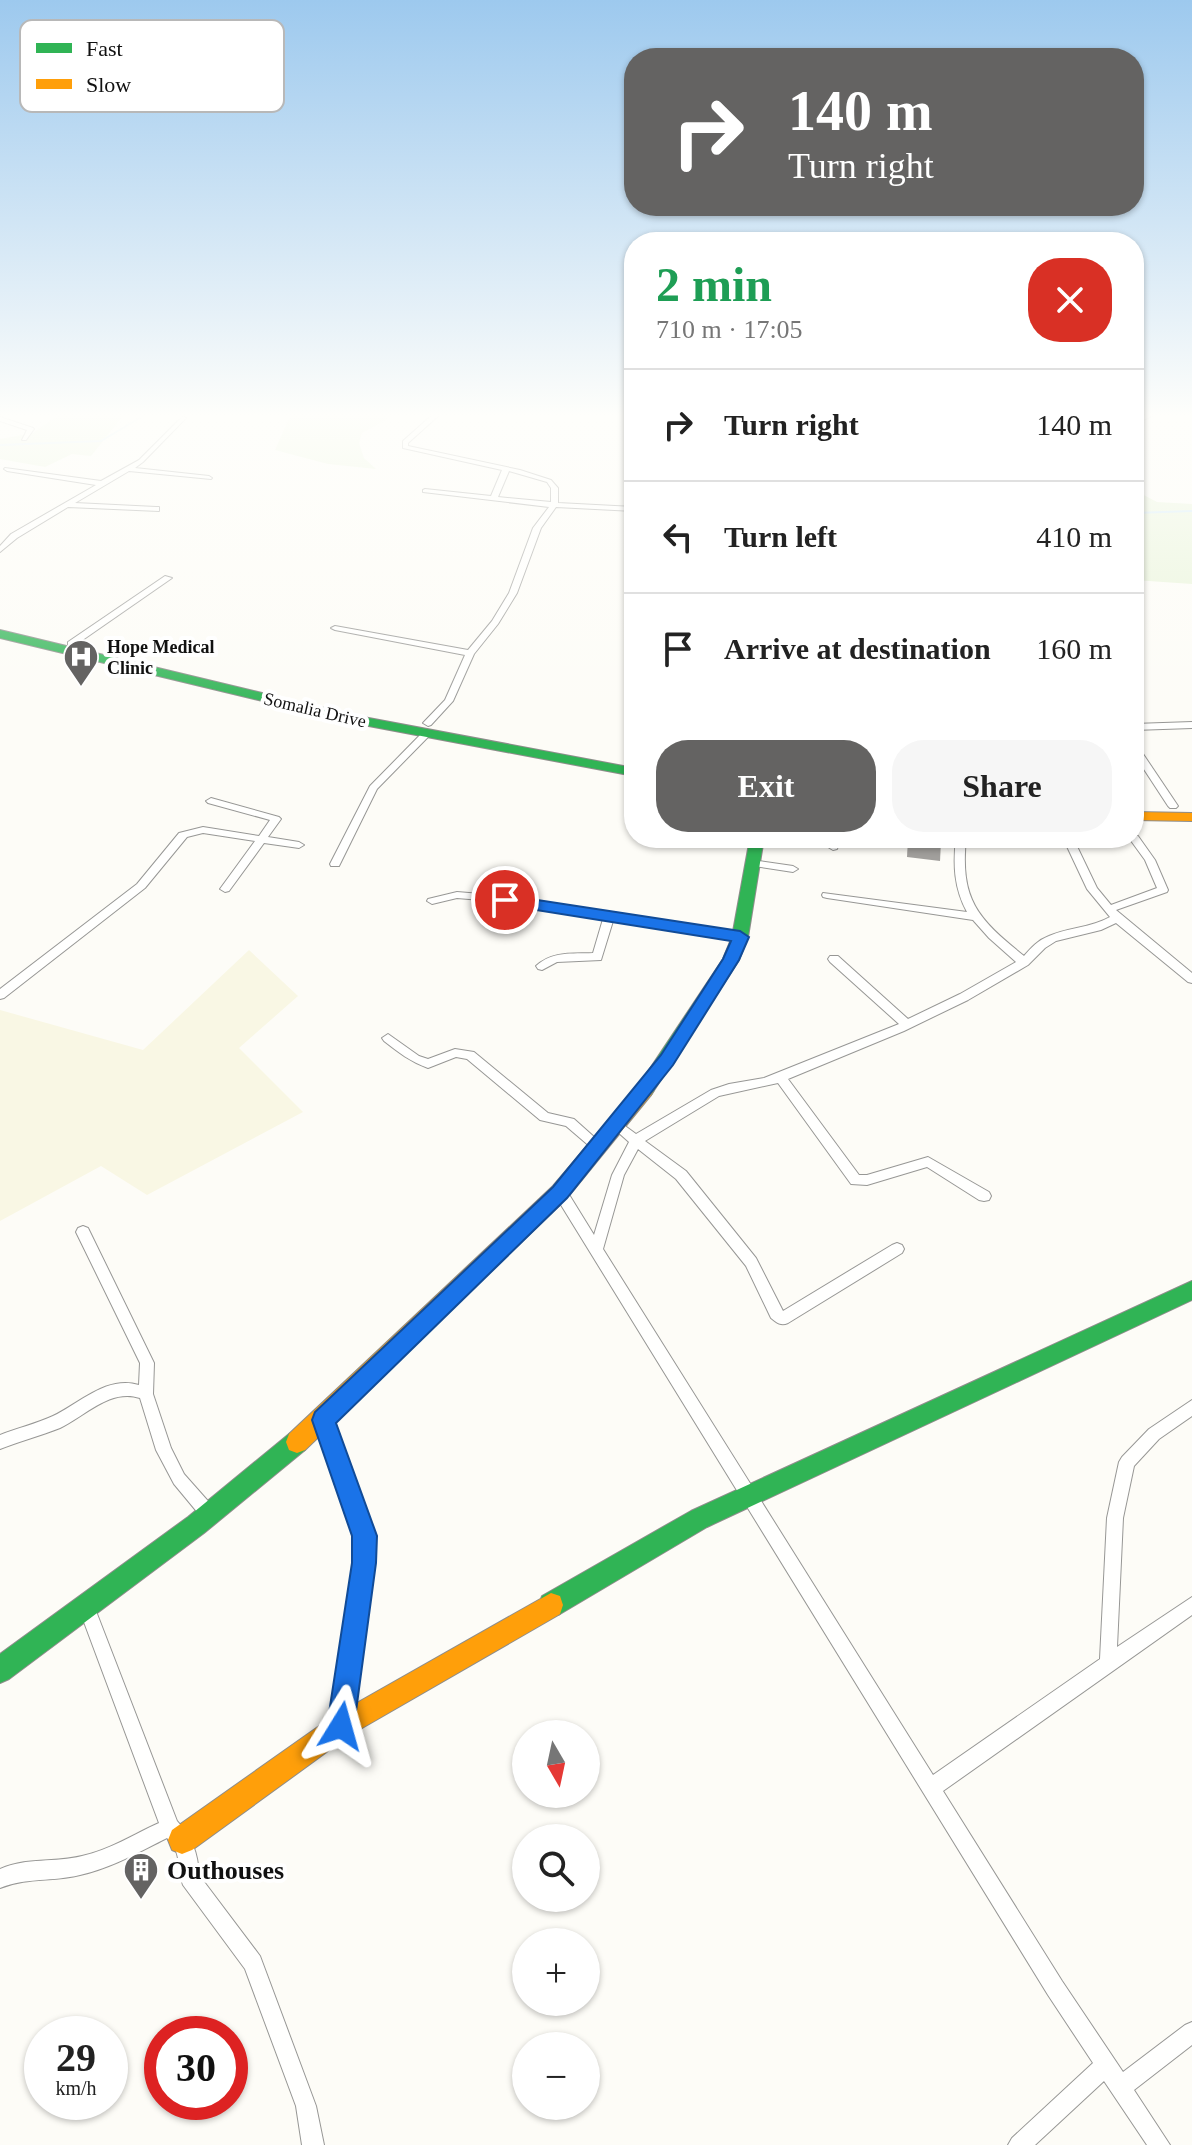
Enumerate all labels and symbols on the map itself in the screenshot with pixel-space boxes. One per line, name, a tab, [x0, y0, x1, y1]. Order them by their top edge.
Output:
legend	[20, 20, 284, 112]
text: Fast	[86, 36, 123, 61]
text: Slow	[86, 72, 131, 97]
place label: Hope Medical Clinic	[107, 637, 214, 678]
hospital icon: Hope Medical Clinic	[62, 638, 100, 688]
street label: Somalia Drive	[262, 689, 368, 731]
pin	[471, 866, 539, 934]
position arrow	[299, 1684, 383, 1768]
north arrow	[512, 1720, 600, 1808]
building icon: Outhouses	[122, 1851, 160, 1901]
place label: Outhouses	[167, 1856, 284, 1885]
speed limit sign: 30	[144, 2016, 248, 2120]

